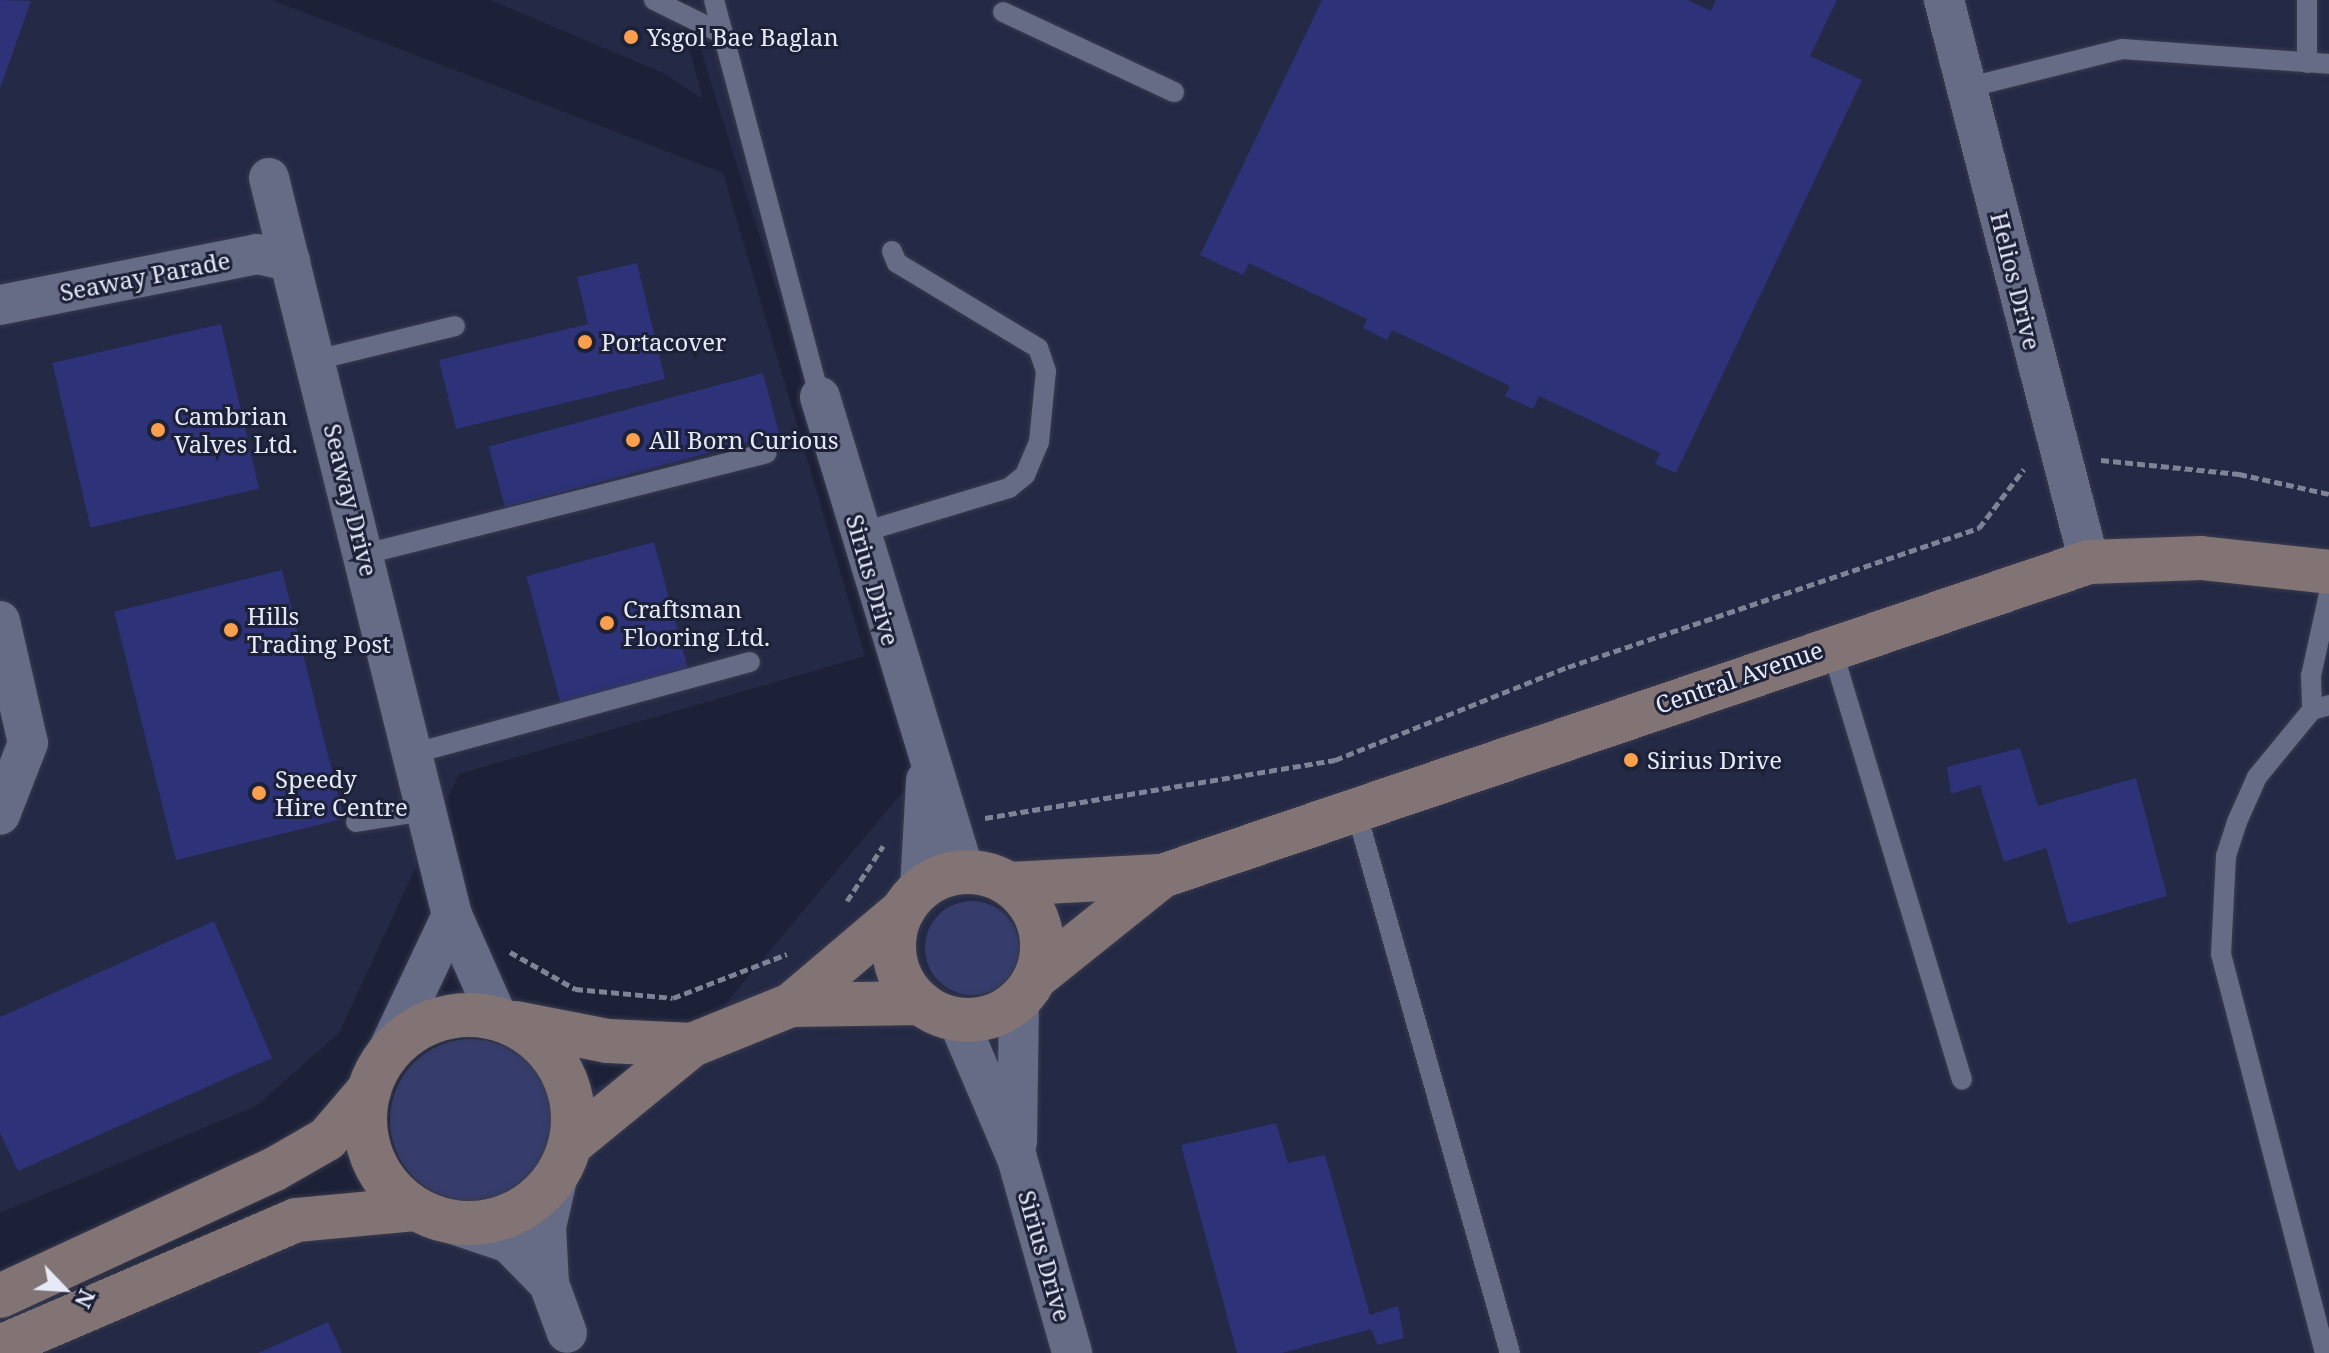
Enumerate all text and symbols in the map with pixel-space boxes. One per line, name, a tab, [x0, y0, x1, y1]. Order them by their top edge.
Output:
place label: Ysgol Bae Baglan	[647, 23, 839, 51]
marker: Ysgol Bae Baglan	[622, 28, 640, 46]
street label: Helios Drive	[1985, 209, 2047, 353]
street label: Seaway Parade	[57, 245, 233, 307]
place label: Portacover	[601, 328, 726, 356]
marker: Portacover	[576, 333, 594, 351]
place label: Cambrian Valves Ltd.	[174, 402, 298, 458]
marker: Cambrian Valves Ltd.	[149, 421, 167, 439]
street label: Seaway Drive	[318, 421, 384, 579]
place label: All Born Curious	[649, 426, 838, 454]
marker: All Born Curious	[624, 431, 642, 449]
street label: Sirius Drive	[841, 511, 905, 649]
place label: Craftsman Flooring Ltd.	[623, 595, 770, 651]
place label: Hills Trading Post	[247, 602, 391, 658]
marker: Craftsman Flooring Ltd.	[598, 614, 616, 632]
marker: Hills Trading Post	[222, 621, 240, 639]
street label: Central Avenue	[1651, 635, 1827, 719]
place label: Sirius Drive	[1647, 746, 1782, 774]
marker: Sirius Drive	[1622, 751, 1640, 769]
place label: Speedy Hire Centre	[275, 765, 408, 821]
marker: Speedy Hire Centre	[250, 784, 268, 802]
street label: Sirius Drive	[1013, 1187, 1077, 1325]
north arrow	[24, 1249, 104, 1329]
text: N	[68, 1285, 103, 1313]

